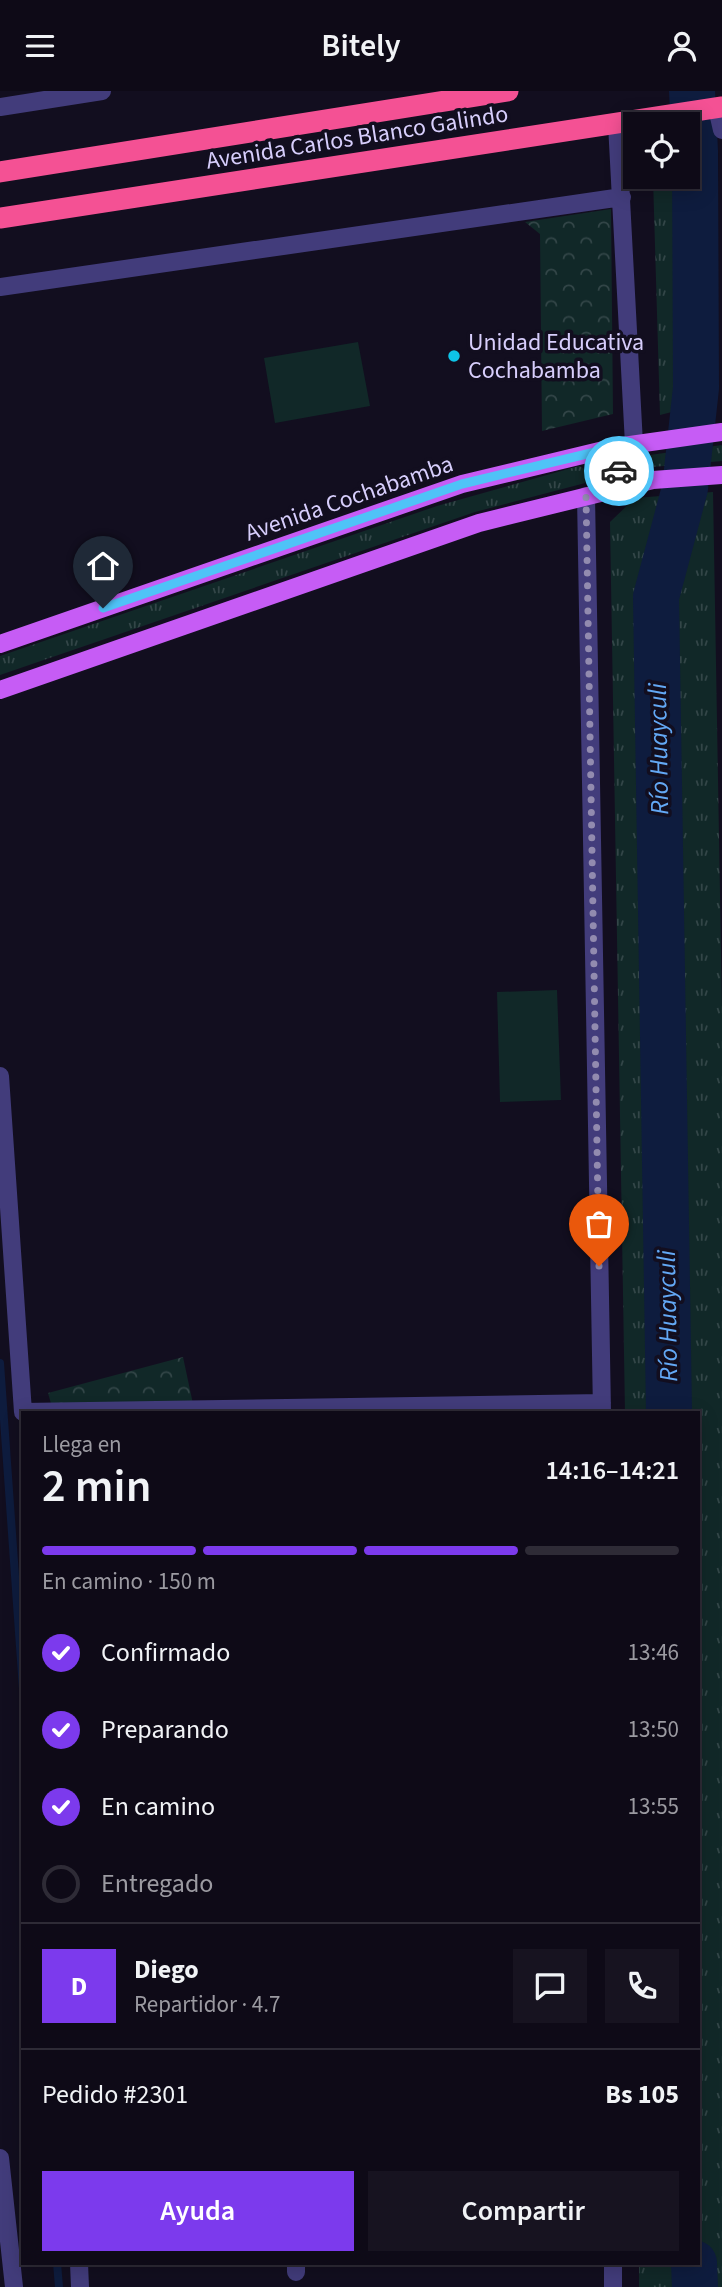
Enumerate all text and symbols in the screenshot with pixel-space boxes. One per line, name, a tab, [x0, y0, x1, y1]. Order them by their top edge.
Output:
text: Bitely	[321, 23, 401, 69]
icon: menu	[21, 27, 59, 65]
icon: person	[663, 27, 701, 65]
street label: Avenida Carlos Blanco Galindo	[204, 96, 511, 179]
map controls	[623, 112, 700, 189]
button: locate	[623, 112, 700, 189]
place label: Unidad Educativa Cochabamba	[468, 325, 644, 388]
marker: Unidad Educativa Cochabamba	[446, 348, 462, 364]
courier	[584, 436, 654, 506]
street label: Avenida Cochabamba	[240, 446, 458, 550]
icon: car	[600, 452, 638, 490]
pin	[73, 536, 133, 608]
icon: home	[84, 547, 122, 585]
water label: Río Huayculi	[639, 682, 678, 815]
pin	[569, 1194, 629, 1266]
icon: bag	[580, 1205, 618, 1243]
water label: Río Huayculi	[648, 1249, 687, 1382]
text: Llega en	[42, 1428, 122, 1461]
text: 14:16–14:21	[546, 1452, 679, 1489]
text: 2 min	[42, 1454, 151, 1519]
text: En camino · 150 m	[42, 1565, 216, 1598]
icon: check	[42, 1634, 80, 1672]
text: Confirmado	[101, 1634, 230, 1671]
text: 13:46	[628, 1636, 679, 1669]
icon: check	[42, 1711, 80, 1749]
text: Preparando	[101, 1711, 229, 1748]
text: 13:50	[628, 1713, 679, 1746]
icon: check	[42, 1788, 80, 1826]
text: En camino	[101, 1788, 215, 1825]
text: 13:55	[628, 1790, 679, 1823]
text: Entregado	[101, 1865, 213, 1902]
button: chat	[513, 1949, 587, 2023]
button: phone	[605, 1949, 679, 2023]
text: Diego	[134, 1951, 199, 1988]
text: D	[71, 1968, 87, 2005]
text: Repartidor · 4.7	[134, 1988, 280, 2021]
text: Pedido #2301	[42, 2076, 188, 2113]
text: Bs 105	[605, 2076, 679, 2113]
button: Ayuda	[42, 2171, 354, 2251]
button: Compartir	[368, 2171, 679, 2251]

